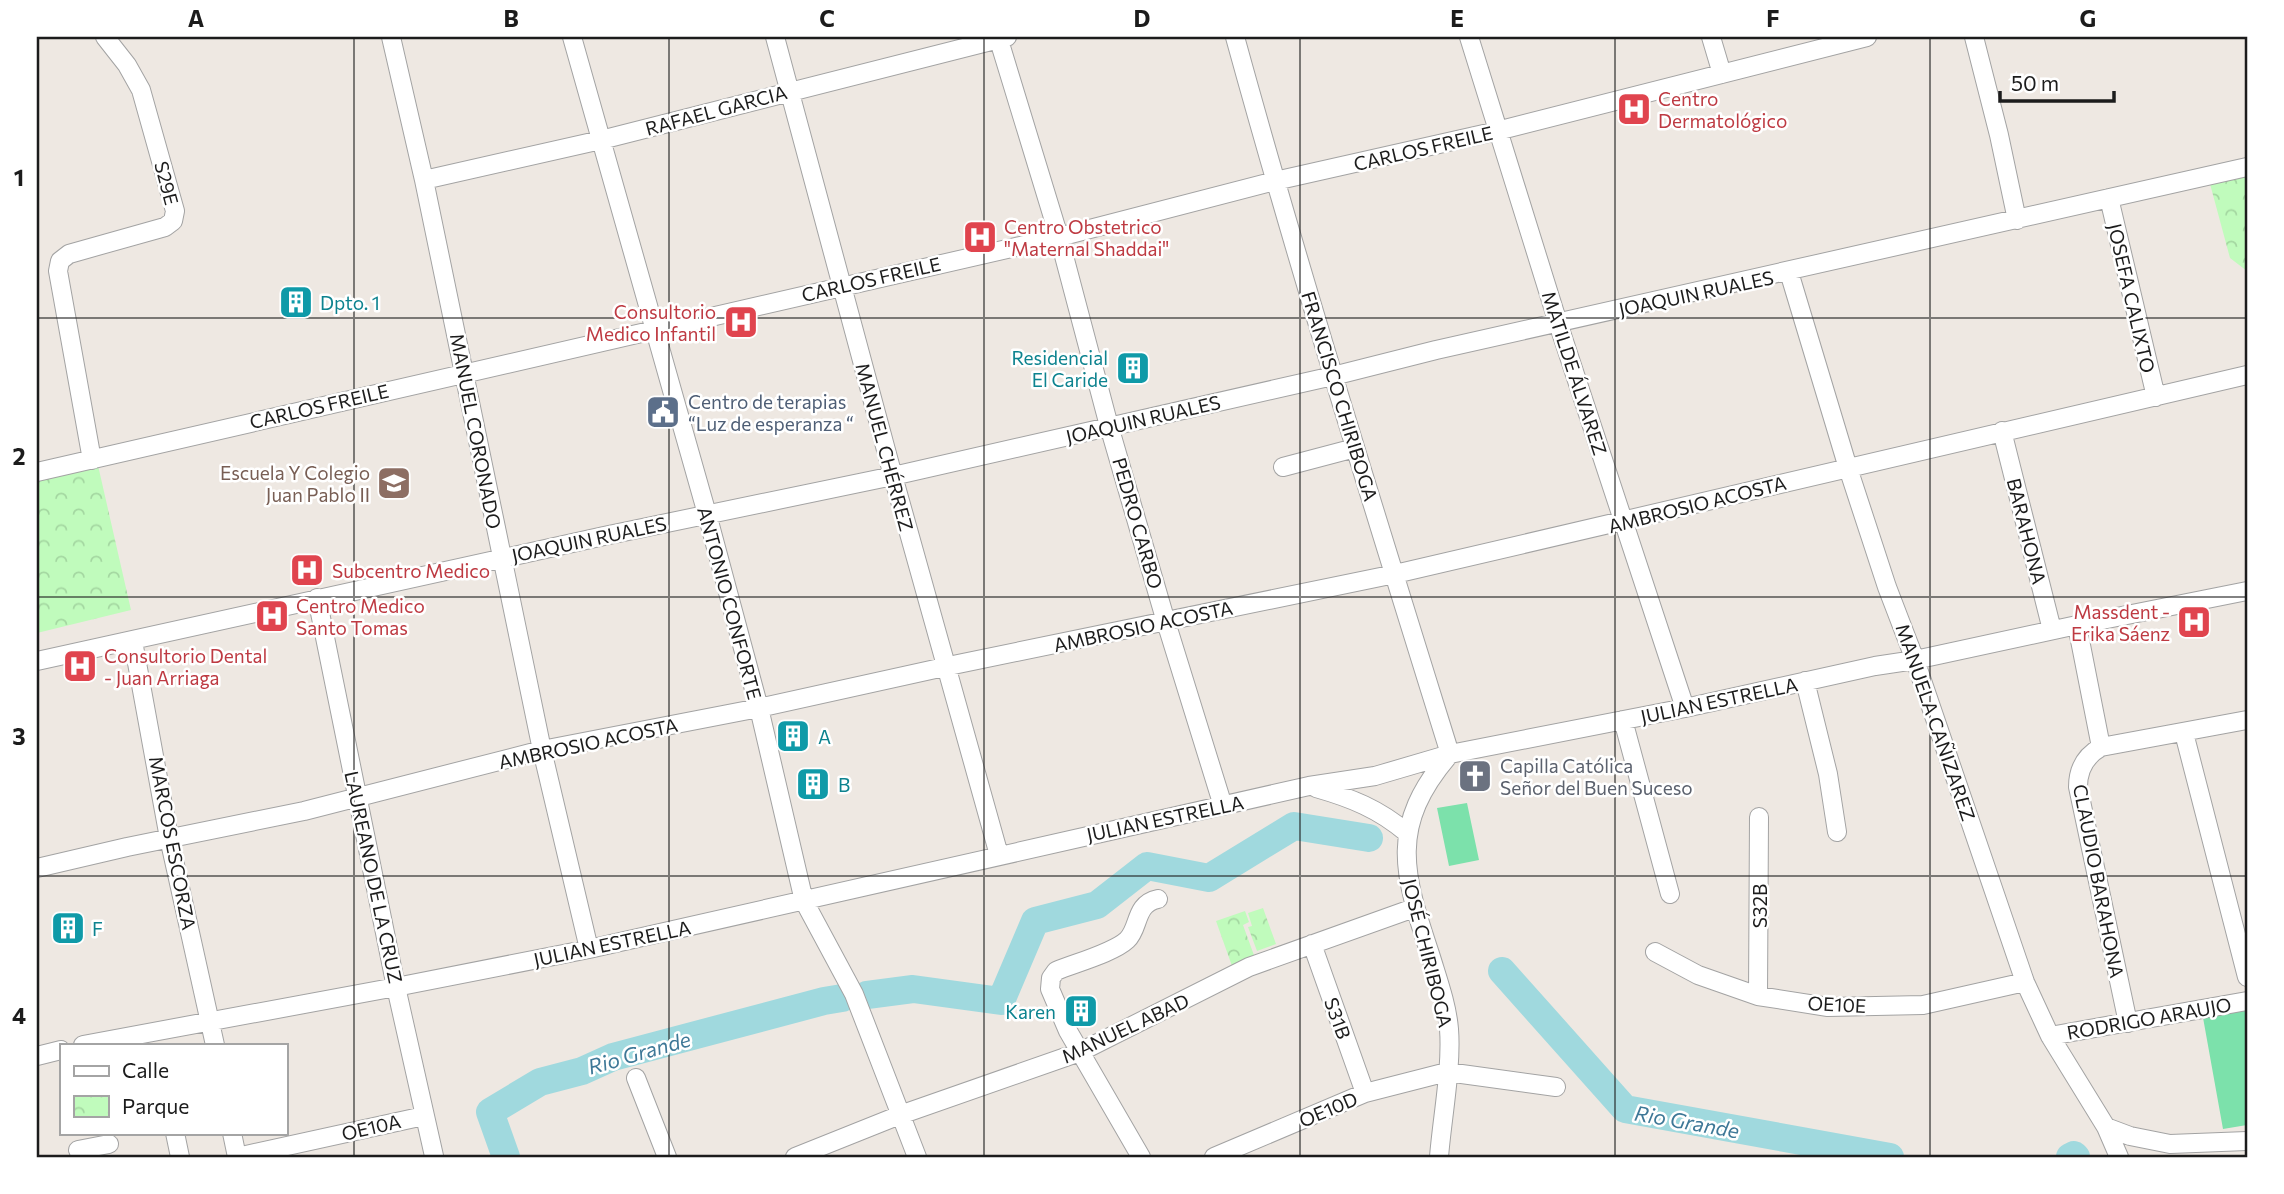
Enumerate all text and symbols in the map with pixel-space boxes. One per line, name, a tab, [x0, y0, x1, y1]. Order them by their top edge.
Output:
text: A	[188, 4, 205, 32]
text: B	[503, 4, 519, 32]
text: C	[819, 4, 835, 32]
text: D	[1134, 4, 1151, 32]
text: E	[1450, 4, 1464, 32]
text: F	[1766, 4, 1780, 32]
text: G	[2080, 4, 2096, 32]
scale bar	[2000, 60, 2114, 104]
text: 50 m	[2011, 70, 2059, 95]
street label: RAFAEL GARCIA	[643, 80, 789, 140]
place label: Centro Dermatológico	[1658, 87, 1787, 132]
hospital icon: Centro Dermatológico	[1615, 90, 1653, 128]
street label: CARLOS FREILE	[1351, 121, 1495, 175]
street label: S29E	[150, 159, 184, 207]
text: 1	[14, 163, 24, 191]
place label: Centro Obstetrico "Maternal Shaddai"	[1004, 215, 1169, 260]
hospital icon: Centro Obstetrico "Maternal Shaddai"	[961, 218, 999, 256]
street label: JOSEFA CALIXTO	[2104, 221, 2160, 375]
street label: CARLOS FREILE	[799, 252, 943, 306]
street label: JOAQUIN RUALES	[1616, 265, 1776, 321]
building icon: Dpto. 1	[277, 283, 315, 321]
street label: FRANCISCO CHIRIBOGA	[1297, 288, 1383, 504]
street label: MATILDE ÁLVAREZ	[1538, 288, 1612, 458]
place label: Dpto. 1	[320, 291, 380, 314]
place label: Consultorio Medico Infantil	[586, 300, 716, 345]
hospital icon: Consultorio Medico Infantil	[722, 303, 760, 341]
street label: MANUEL CORONADO	[446, 331, 506, 531]
place label: Residencial El Caride	[1011, 346, 1108, 391]
building icon: Residencial El Caride	[1114, 349, 1152, 387]
street label: MANUEL CHÉRREZ	[851, 360, 919, 534]
street label: CARLOS FREILE	[247, 379, 391, 433]
place label: Centro de terapias “Luz de esperanza “	[688, 390, 854, 435]
street label: JOAQUIN RUALES	[1064, 390, 1222, 448]
public building icon: Centro de terapias “Luz de esperanza “	[644, 393, 682, 431]
text: 2	[12, 442, 26, 470]
street label: PEDRO CARBO	[1108, 455, 1168, 591]
place label: Escuela Y Colegio Juan Pablo II	[220, 461, 370, 506]
school or university icon: Escuela Y Colegio Juan Pablo II	[375, 464, 413, 502]
street label: AMBROSIO ACOSTA	[1606, 471, 1788, 537]
street label: BARAHONA	[2003, 476, 2051, 586]
street label: ANTONIO CONFORTE	[693, 504, 767, 702]
street label: JOAQUIN RUALES	[509, 511, 669, 567]
hospital icon: Subcentro Medico	[288, 551, 326, 589]
place label: Subcentro Medico	[332, 559, 490, 582]
place label: Centro Medico Santo Tomas	[296, 594, 425, 639]
street label: AMBROSIO ACOSTA	[1051, 596, 1235, 656]
hospital icon: Centro Medico Santo Tomas	[253, 597, 291, 635]
place label: Massdent - Erika Sáenz	[2071, 600, 2170, 645]
hospital icon: Massdent - Erika Sáenz	[2175, 603, 2213, 641]
street label: MANUELA CAÑIZAREZ	[1891, 620, 1981, 824]
place label: Consultorio Dental - Juan Arriaga	[104, 644, 267, 689]
hospital icon: Consultorio Dental - Juan Arriaga	[61, 647, 99, 685]
street label: JULIAN ESTRELLA	[1638, 672, 1800, 728]
street label: AMBROSIO ACOSTA	[496, 713, 680, 773]
building icon: A	[774, 717, 812, 755]
text: 3	[12, 722, 26, 750]
place label: A	[818, 725, 831, 748]
street label: MARCOS ESCORZA	[145, 754, 201, 932]
place label: Capilla Católica Señor del Buen Suceso	[1500, 754, 1693, 799]
church icon: Capilla Católica Señor del Buen Suceso	[1456, 757, 1494, 795]
building icon: B	[794, 765, 832, 803]
street label: LAUREANO DE LA CRUZ	[340, 769, 408, 985]
place label: B	[838, 773, 850, 796]
street label: CLAUDIO BARAHONA	[2069, 782, 2129, 980]
street label: JULIAN ESTRELLA	[1084, 790, 1246, 846]
street label: JOSÉ CHIRIBOGA	[1398, 876, 1458, 1030]
street label: S32B	[1748, 884, 1771, 928]
building icon: F	[49, 909, 87, 947]
street label: JULIAN ESTRELLA	[531, 915, 693, 971]
place label: F	[92, 917, 103, 940]
street label: MANUEL ABAD	[1058, 988, 1192, 1068]
street label: OE10E	[1807, 991, 1867, 1017]
building icon: Karen	[1062, 992, 1100, 1030]
street label: RODRIGO ARAUJO	[2065, 992, 2233, 1044]
street label: S31B	[1320, 994, 1356, 1042]
place label: Karen	[1005, 1000, 1056, 1023]
text: 4	[12, 1001, 26, 1029]
water label: Rio Grande	[585, 1025, 693, 1079]
legend	[60, 1044, 287, 1134]
text: Calle	[122, 1057, 169, 1082]
street label: OE10D	[1295, 1086, 1361, 1132]
text: Parque	[122, 1093, 189, 1118]
water label: Rio Grande	[1633, 1100, 1741, 1142]
street label: OE10A	[339, 1109, 403, 1145]

